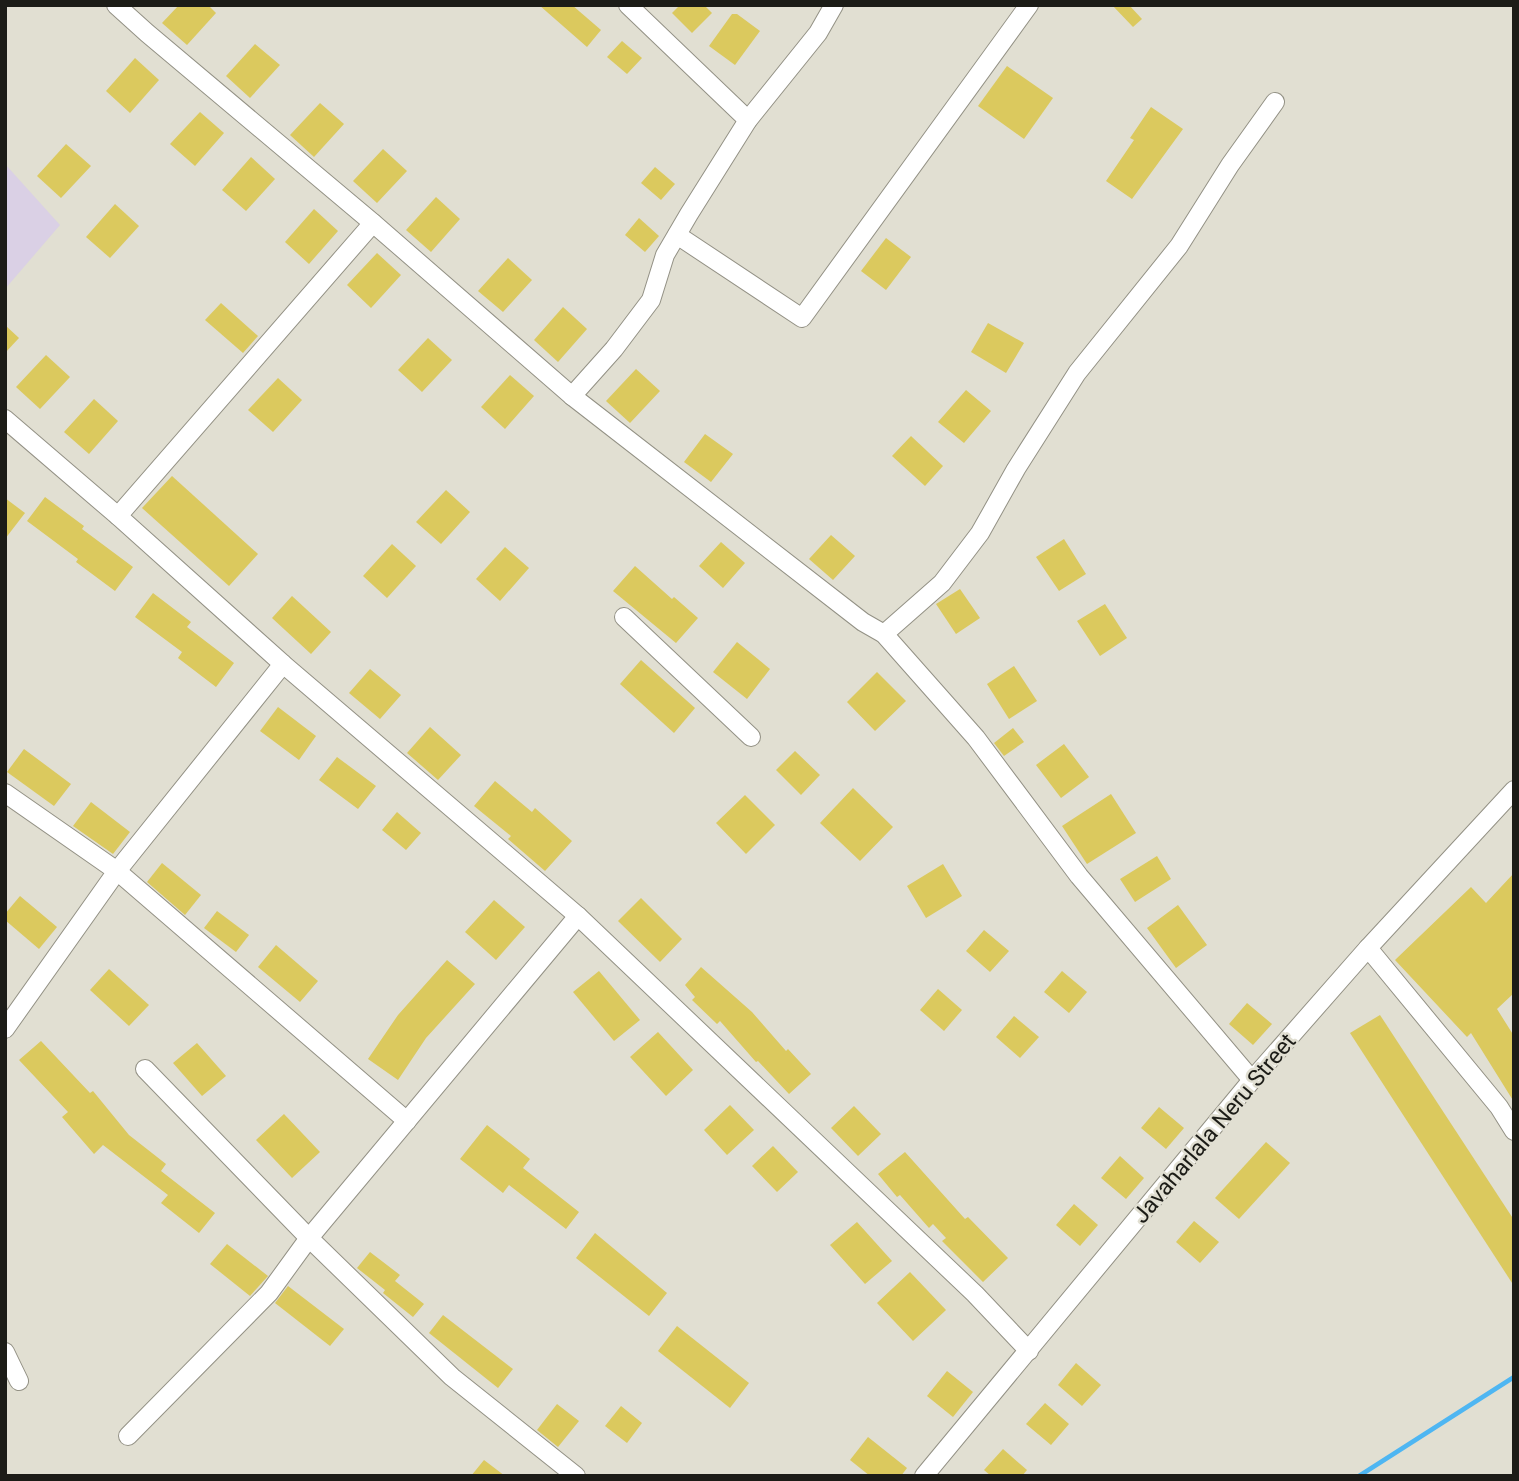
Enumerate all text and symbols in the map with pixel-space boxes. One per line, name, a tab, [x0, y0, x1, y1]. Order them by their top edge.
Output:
street label: Javaharlala Neru Street	[1127, 1028, 1301, 1228]

